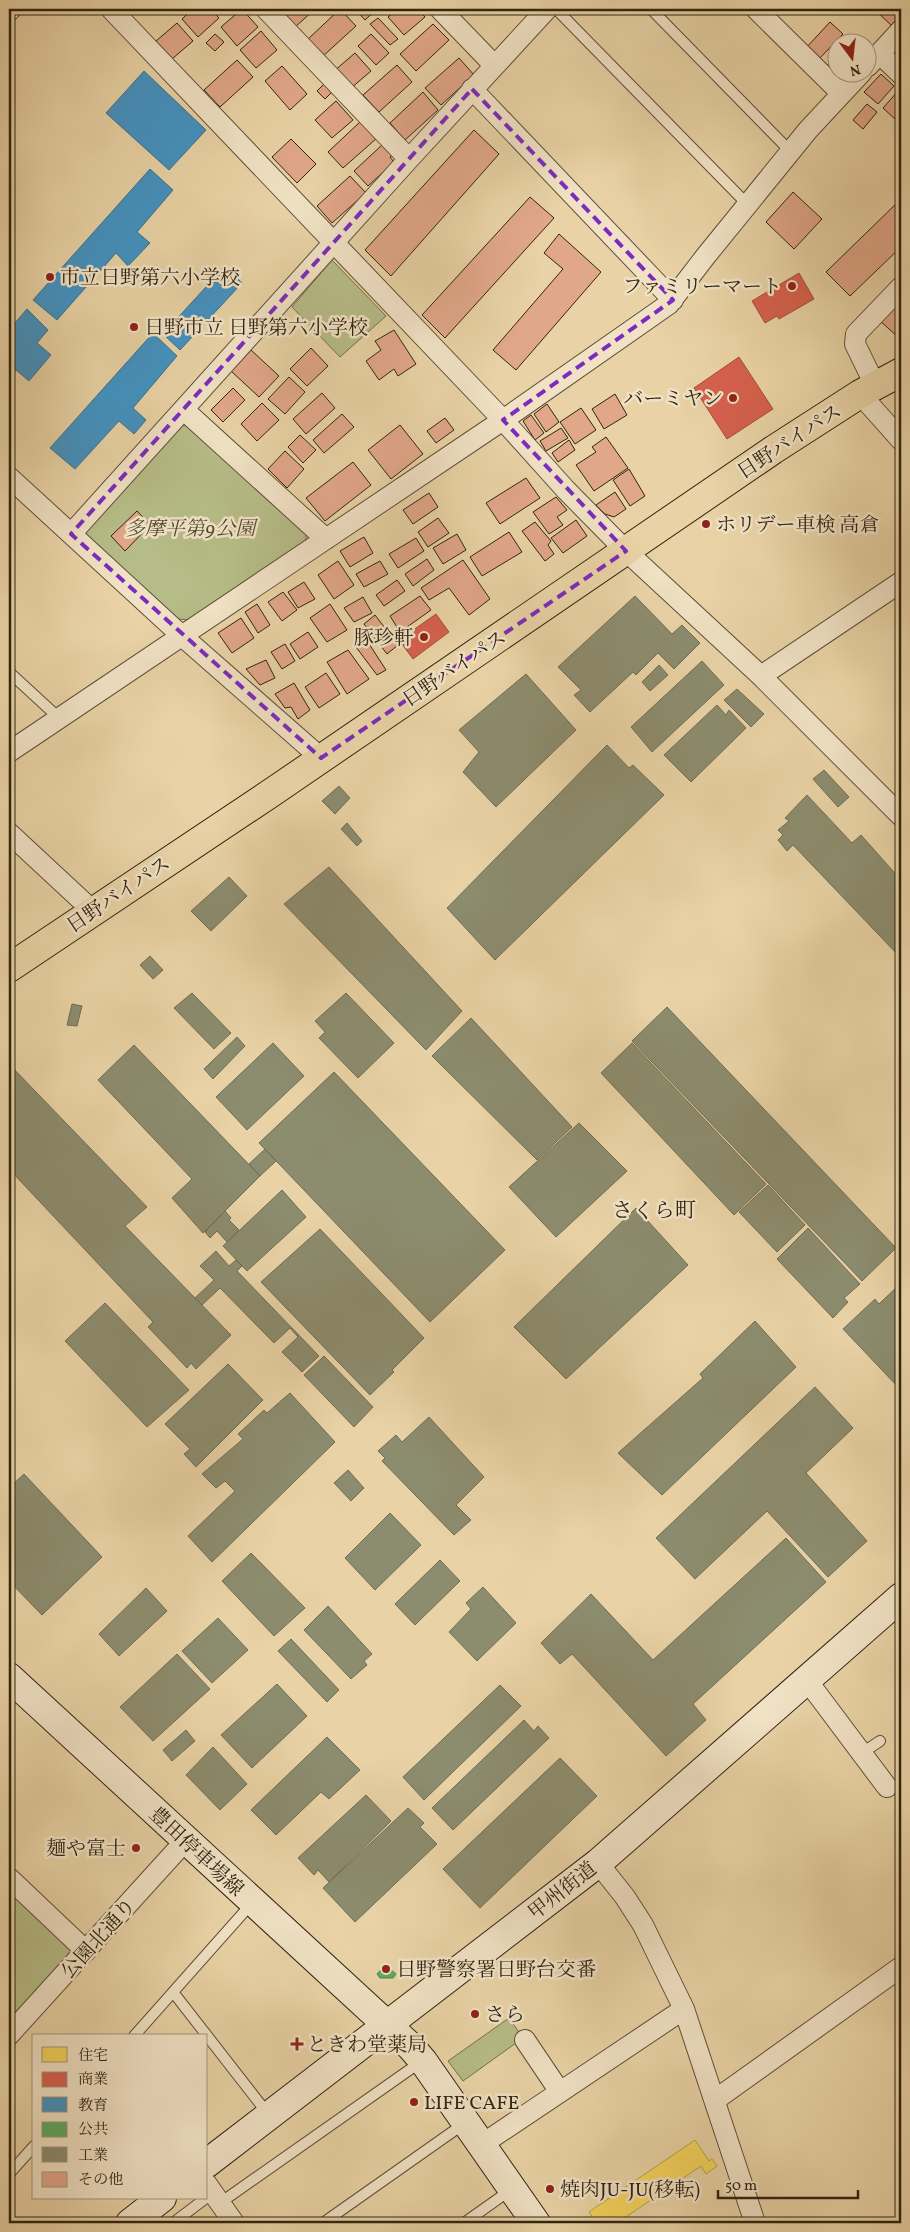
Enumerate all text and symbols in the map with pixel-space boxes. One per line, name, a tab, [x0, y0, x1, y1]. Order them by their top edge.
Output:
north arrow	[828, 32, 878, 82]
text: N	[848, 59, 862, 80]
place label: 市立日野第六小学校	[60, 265, 240, 293]
marker: 市立日野第六小学校	[44, 271, 56, 283]
place label: ファミリーマート	[622, 274, 782, 302]
marker: ファミリーマート	[786, 280, 798, 292]
place label: 日野市立 日野第六小学校	[144, 315, 368, 343]
marker: 日野市立 日野第六小学校	[128, 321, 140, 333]
place label: バーミヤン	[623, 386, 723, 414]
marker: バーミヤン	[727, 392, 739, 404]
street label: 日野バイパス	[732, 398, 848, 487]
place label: ホリデー車検 高倉	[716, 512, 880, 540]
park label: 多摩平第9公園	[125, 516, 258, 544]
marker: ホリデー車検 高倉	[700, 518, 712, 530]
place label: 豚珍軒	[354, 625, 414, 653]
street label: 日野バイパス	[398, 625, 513, 715]
marker: 豚珍軒	[418, 631, 430, 643]
street label: 日野バイパス	[62, 851, 177, 941]
district label: さくら町	[612, 1197, 696, 1226]
street label: 豊田停車場線	[142, 1801, 249, 1904]
place label: 麺や富士	[46, 1836, 126, 1864]
marker: 麺や富士	[130, 1842, 142, 1854]
street label: 甲州街道	[523, 1856, 603, 1927]
street label: 公園北通り	[56, 1893, 143, 1986]
place label: 日野警察署日野台交番	[396, 1957, 596, 1985]
marker: 日野警察署日野台交番	[380, 1963, 392, 1975]
place label: さら	[485, 2002, 525, 2030]
marker: さら	[469, 2008, 481, 2020]
place label: ときわ堂薬局	[307, 2032, 427, 2060]
legend	[32, 2034, 208, 2200]
marker: ときわ堂薬局	[291, 2038, 303, 2050]
text: 住宅	[78, 2046, 108, 2067]
text: 商業	[78, 2070, 108, 2091]
place label: LIFE CAFE	[424, 2090, 520, 2118]
text: 教育	[78, 2096, 108, 2117]
marker: LIFE CAFE	[408, 2096, 420, 2108]
text: 公共	[78, 2120, 108, 2141]
text: 工業	[78, 2146, 108, 2167]
scale bar	[718, 2167, 858, 2199]
text: その他	[78, 2170, 123, 2191]
text: 50 m	[725, 2176, 757, 2197]
place label: 焼肉JU-JU(移転)	[560, 2177, 700, 2205]
marker: 焼肉JU-JU(移転)	[544, 2183, 556, 2195]

